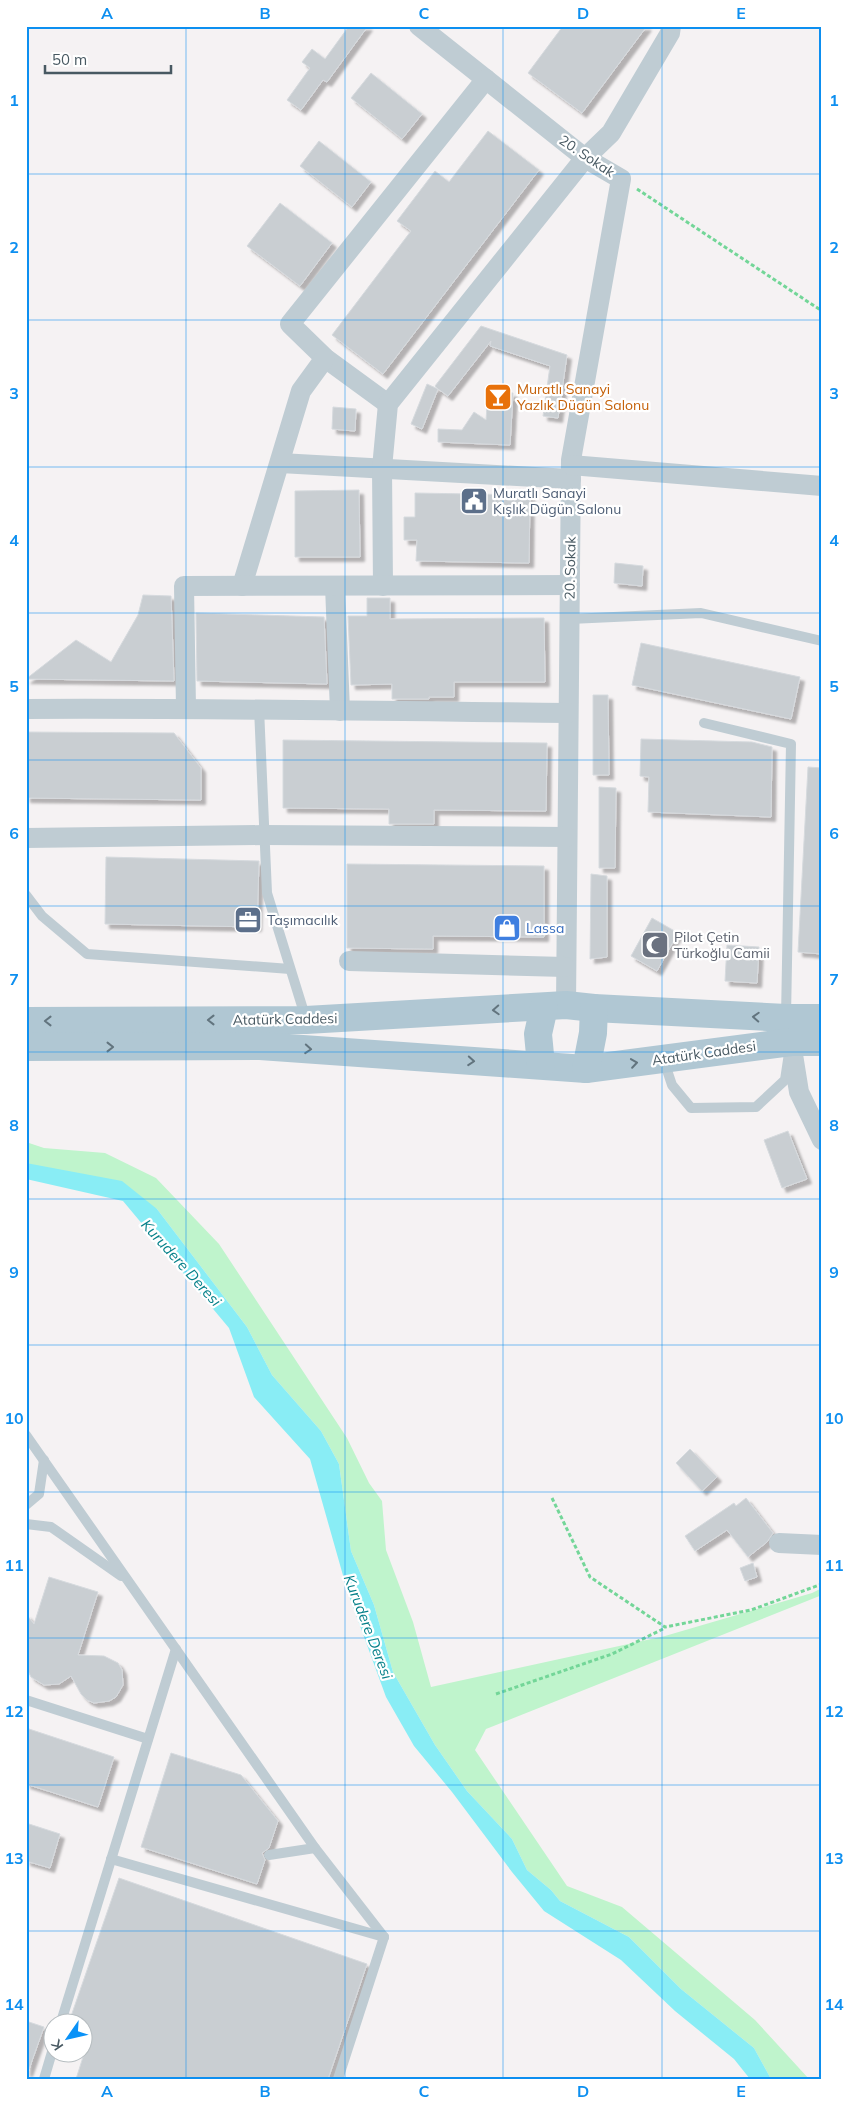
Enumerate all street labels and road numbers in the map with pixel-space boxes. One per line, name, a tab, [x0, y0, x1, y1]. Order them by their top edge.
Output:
street label: 20. Sokak	[556, 131, 619, 182]
street label: 20. Sokak	[560, 536, 580, 600]
street label: Atatürk Caddesi	[232, 1009, 338, 1029]
street label: Atatürk Caddesi	[651, 1037, 757, 1069]

